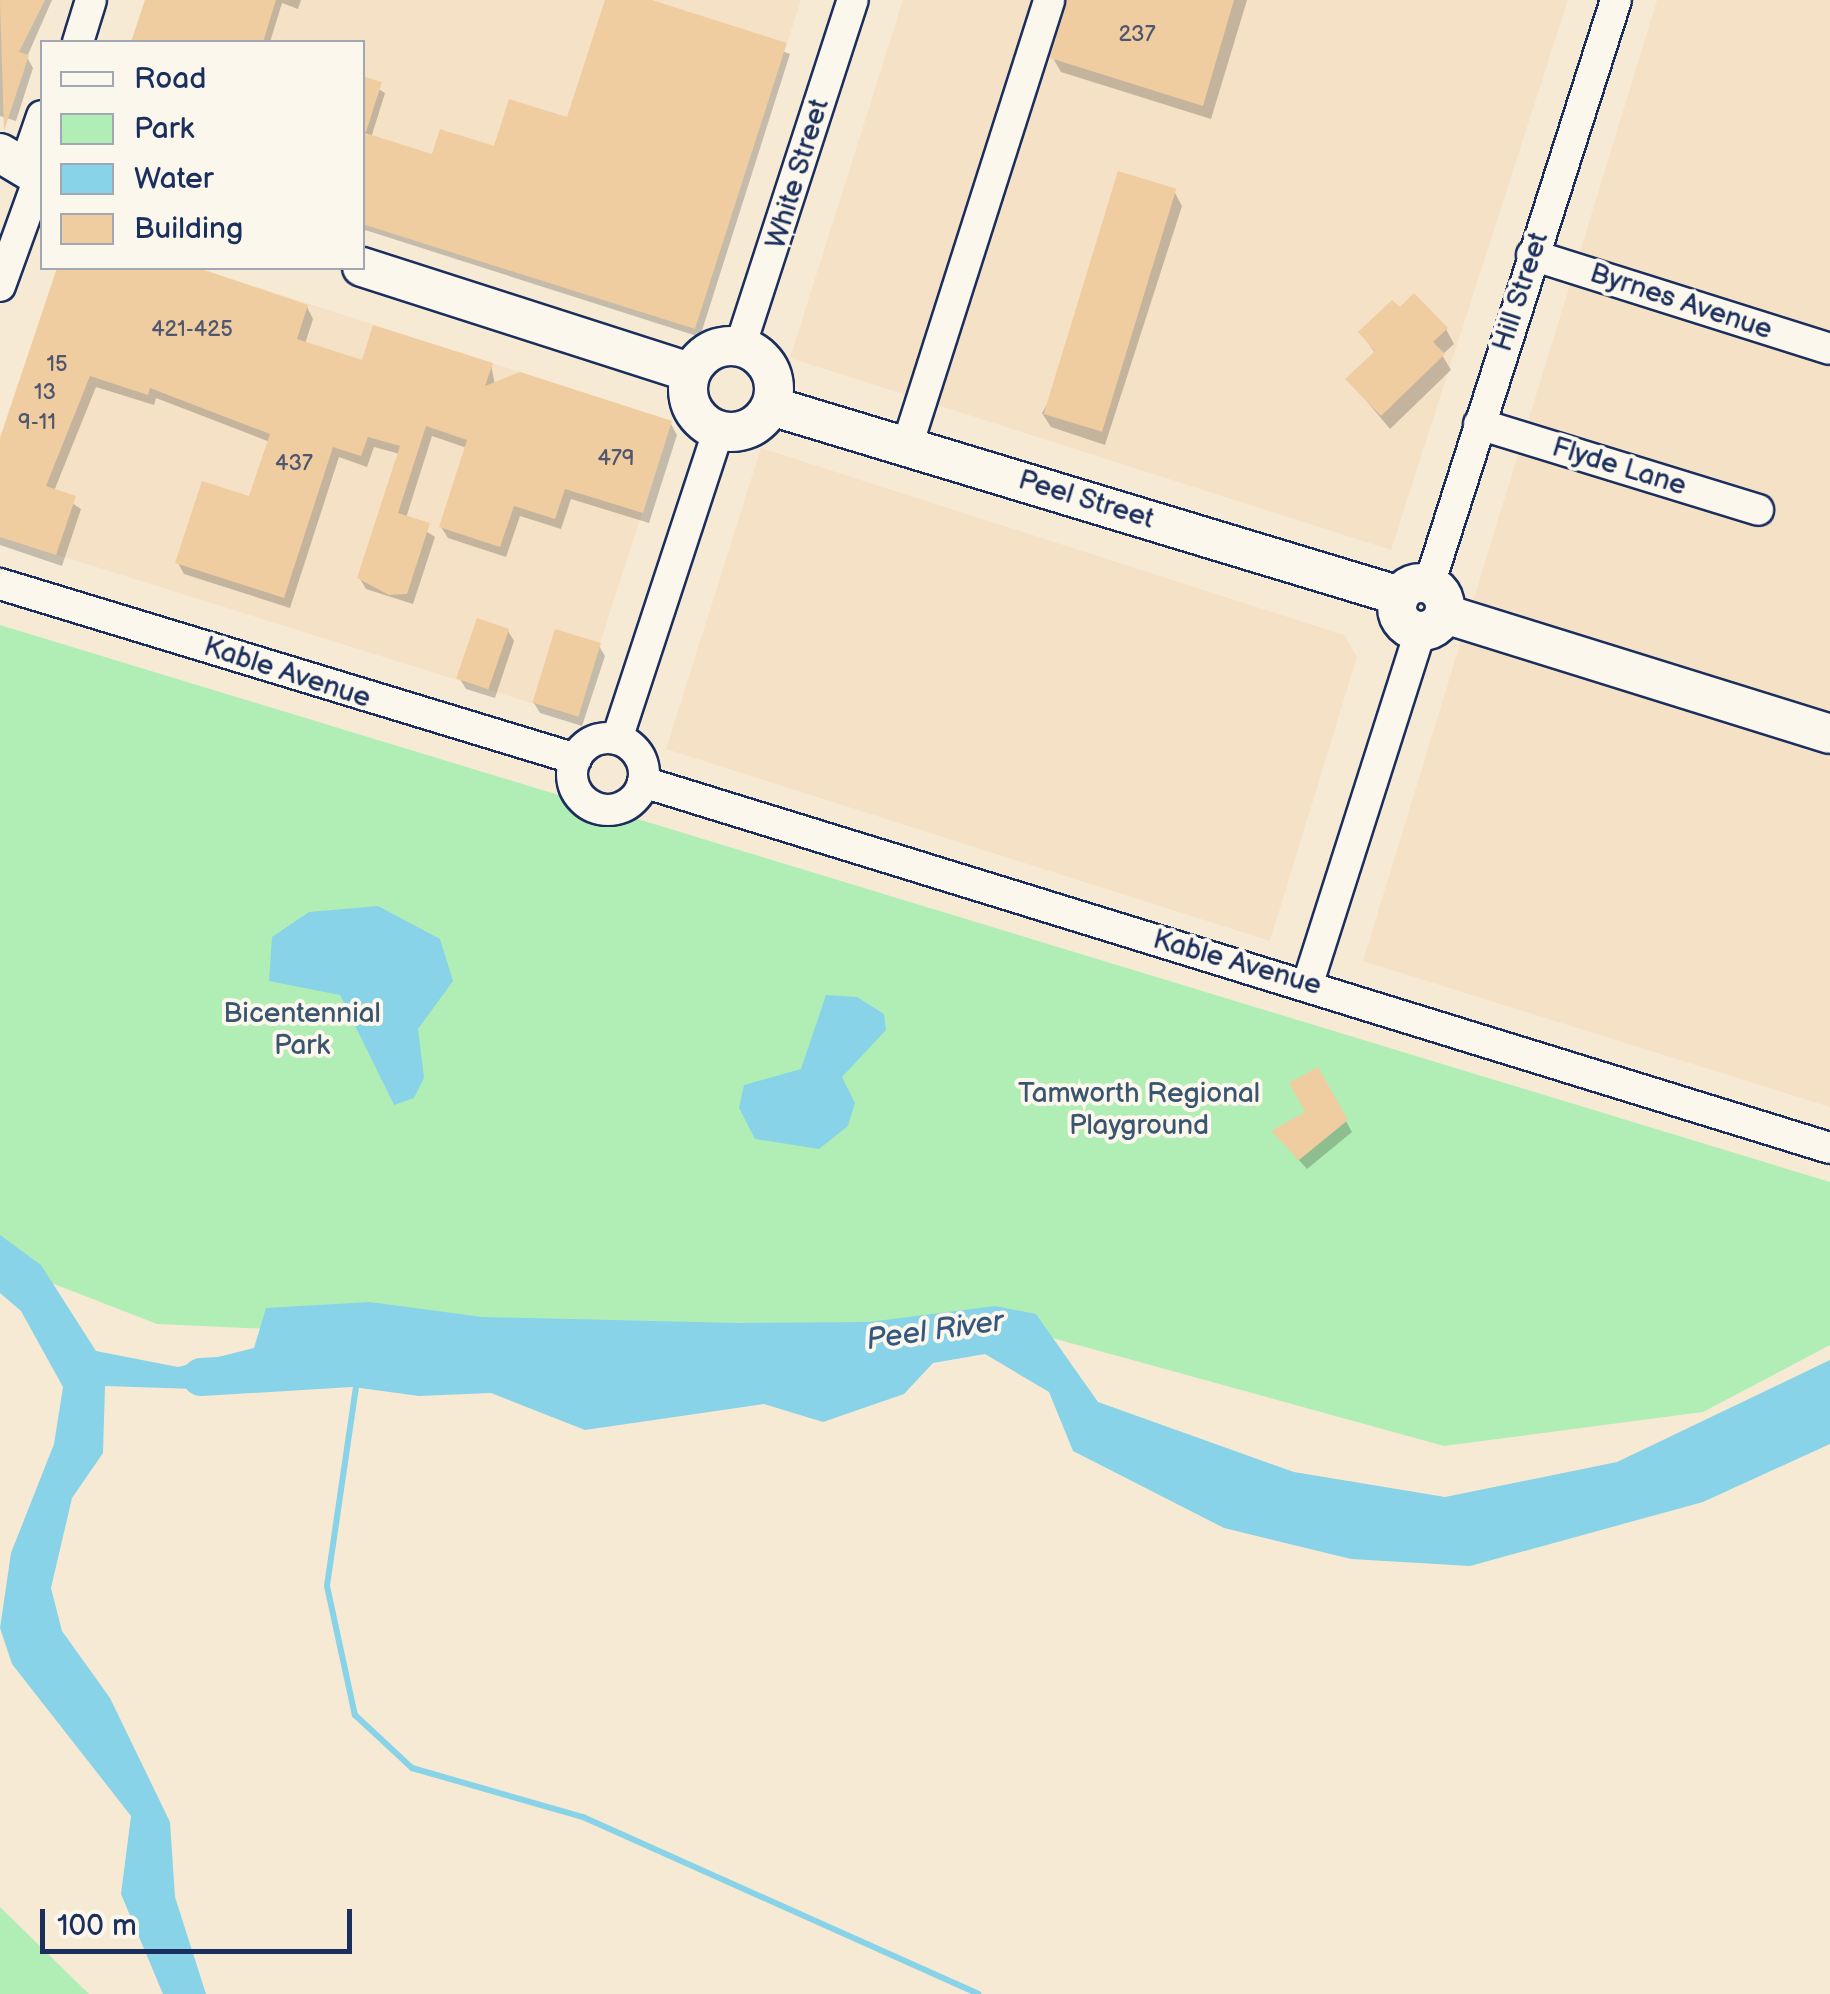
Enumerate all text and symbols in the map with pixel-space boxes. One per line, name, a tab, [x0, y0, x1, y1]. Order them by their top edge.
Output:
house number: 237	[1119, 22, 1155, 48]
legend	[40, 40, 365, 270]
text: Road	[134, 61, 207, 97]
street label: White Street	[759, 95, 837, 253]
text: Park	[134, 111, 194, 147]
text: Water	[134, 161, 214, 197]
text: Building	[134, 211, 243, 247]
street label: Hill Street	[1486, 228, 1556, 356]
street label: Byrnes Avenue	[1586, 257, 1776, 347]
house number: 421-425	[151, 317, 233, 343]
house number: 15	[46, 352, 68, 378]
house number: 13	[34, 380, 56, 406]
house number: 9-11	[18, 410, 56, 436]
street label: Flyde Lane	[1548, 431, 1690, 503]
house number: 479	[598, 446, 634, 472]
house number: 437	[275, 451, 313, 477]
street label: Peel Street	[1014, 463, 1158, 537]
street label: Kable Avenue	[199, 630, 375, 716]
street label: Kable Avenue	[1149, 923, 1325, 1003]
park label: Bicentennial Park	[223, 997, 381, 1063]
park label: Tamworth Regional Playground	[1018, 1077, 1260, 1143]
water label: Peel River	[864, 1304, 1006, 1358]
scale bar	[45, 1889, 358, 1951]
text: 100 m	[57, 1908, 137, 1944]

